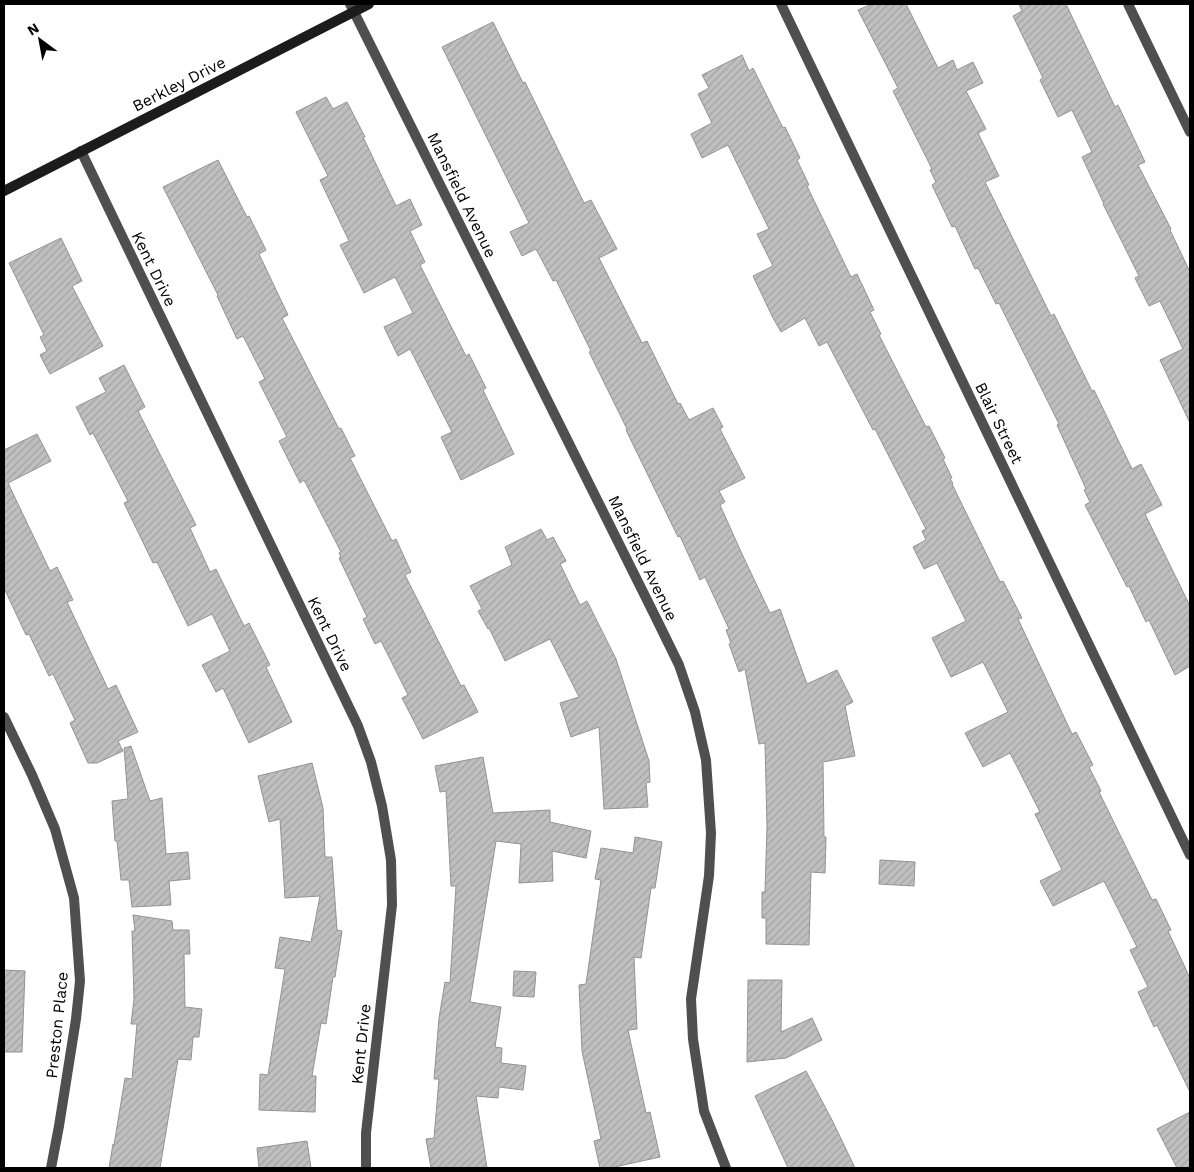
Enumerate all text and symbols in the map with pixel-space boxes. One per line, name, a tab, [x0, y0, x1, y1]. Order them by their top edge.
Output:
north arrow	[15, 15, 65, 65]
text: N	[24, 19, 42, 39]
street label: Berkley Drive	[129, 52, 229, 116]
street label: Mansfield Avenue	[423, 129, 501, 261]
street label: Kent Drive	[128, 229, 180, 309]
street label: Blair Street	[971, 379, 1027, 467]
street label: Mansfield Avenue	[604, 492, 682, 624]
street label: Kent Drive	[304, 594, 356, 674]
street label: Preston Place	[42, 971, 72, 1079]
street label: Kent Drive	[347, 1003, 375, 1085]

